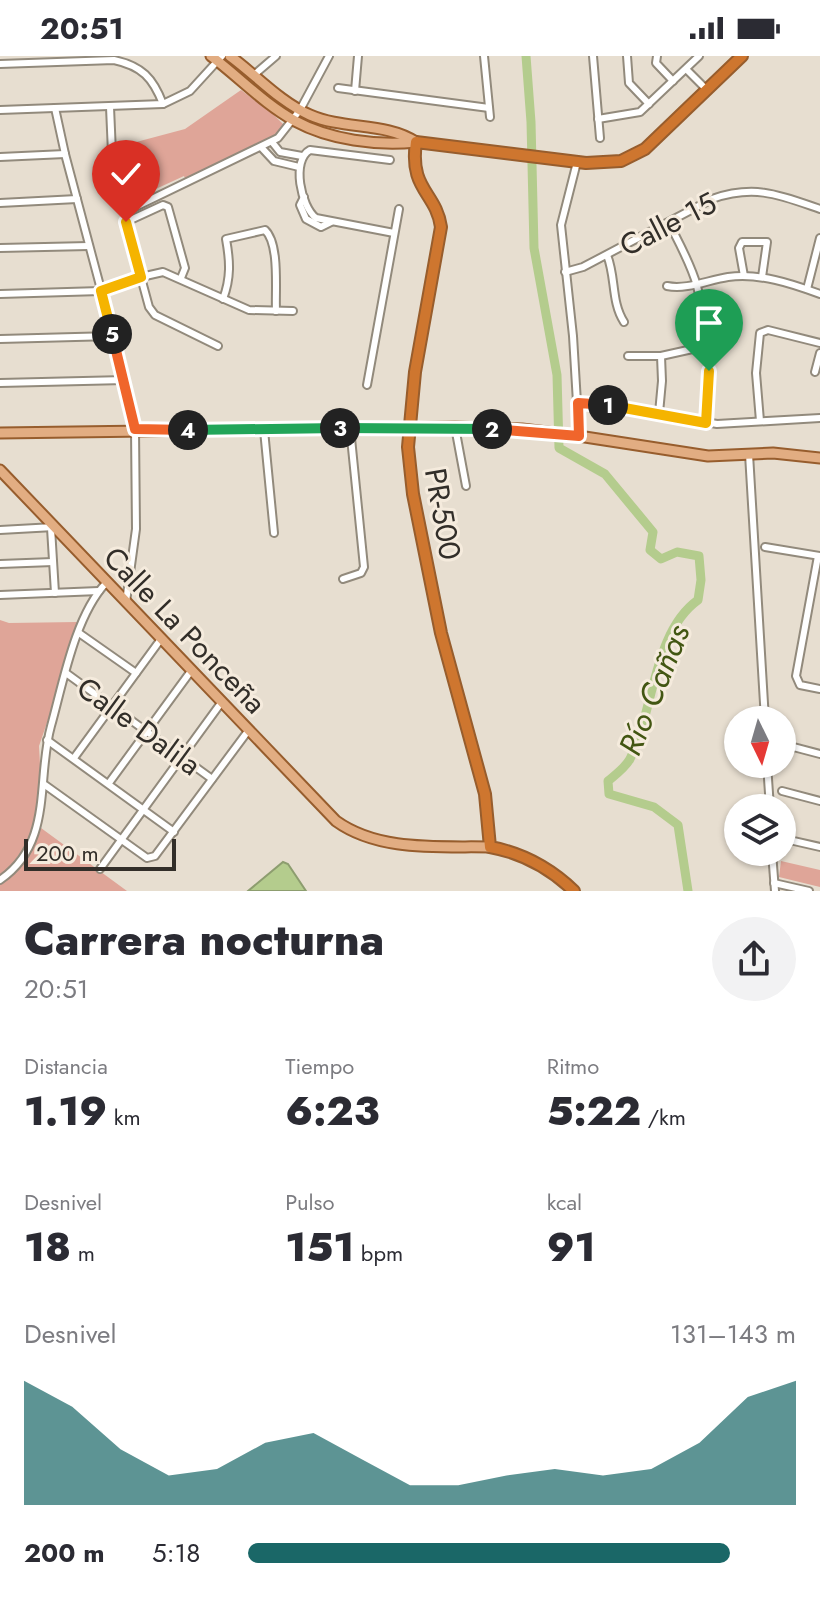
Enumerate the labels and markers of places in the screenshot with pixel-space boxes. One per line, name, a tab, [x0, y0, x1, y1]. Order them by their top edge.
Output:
pin	[92, 140, 160, 222]
pin	[675, 289, 743, 371]
pin: 5	[92, 314, 132, 354]
pin: 1	[588, 385, 628, 425]
pin: 3	[320, 408, 360, 448]
pin: 2	[472, 409, 512, 449]
pin: 4	[168, 410, 208, 450]

